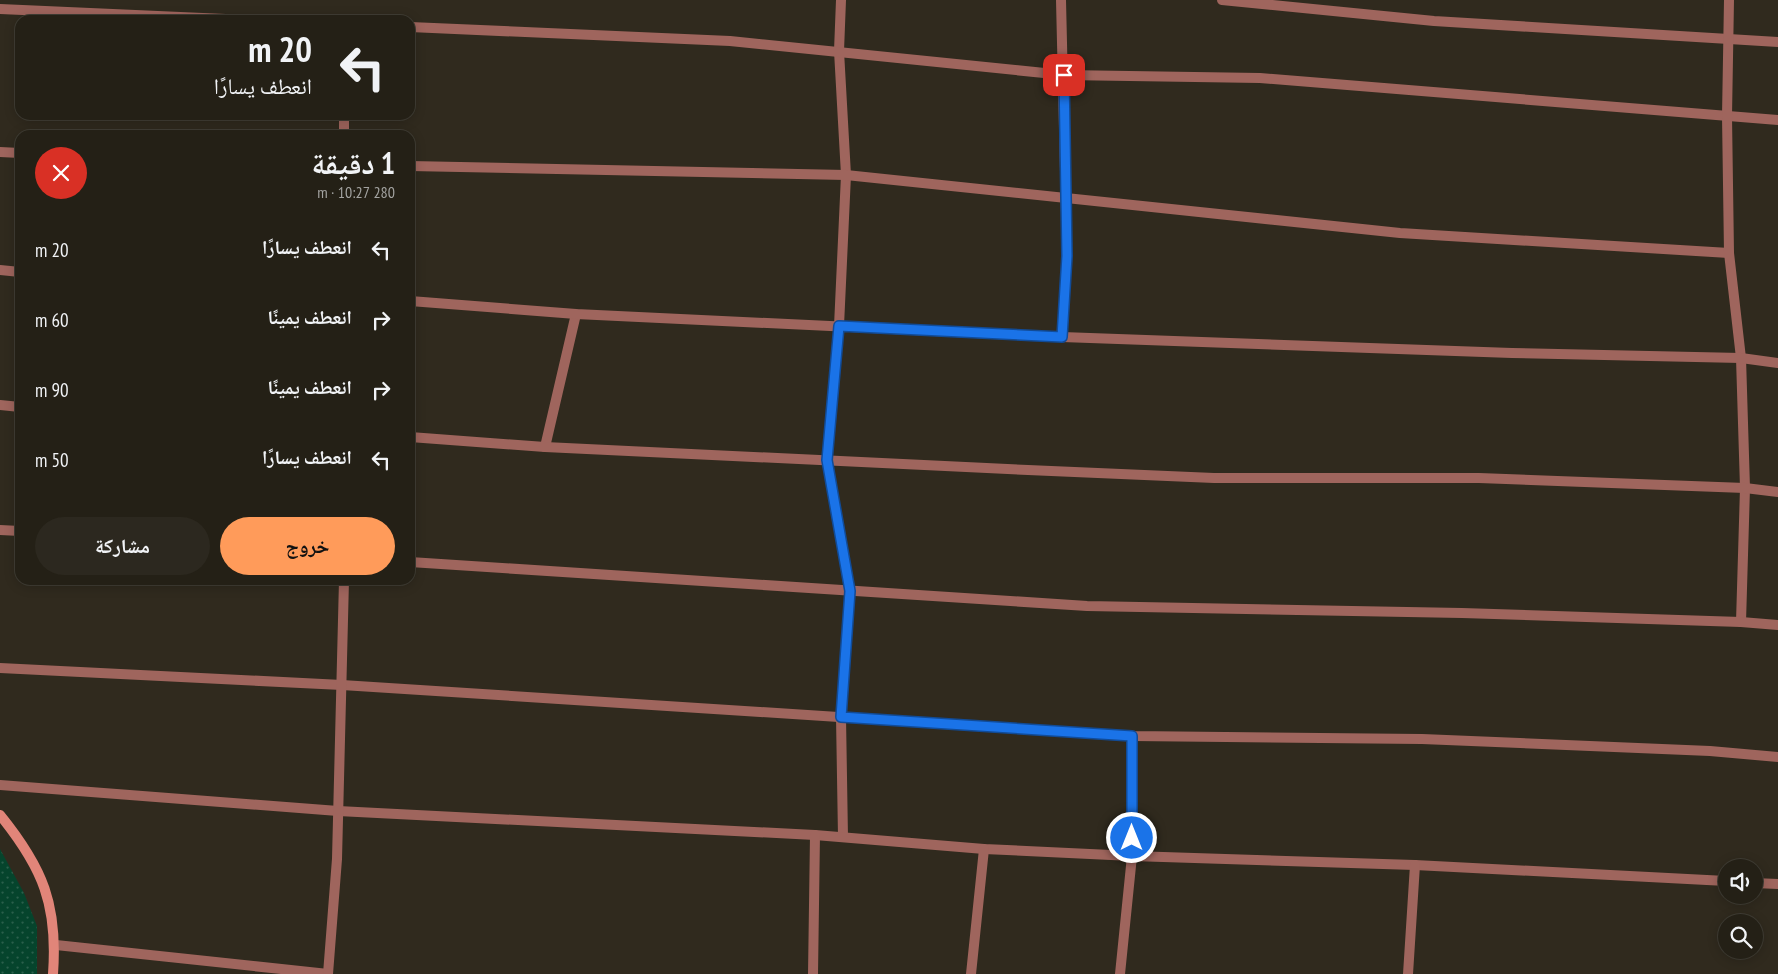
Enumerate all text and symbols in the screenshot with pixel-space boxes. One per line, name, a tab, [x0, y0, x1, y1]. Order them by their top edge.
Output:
text: 20 m	[248, 26, 312, 72]
icon: left	[330, 35, 395, 100]
pin	[1043, 54, 1085, 96]
icon: arrive	[1050, 61, 1078, 89]
text: انعطف يسارًا	[214, 72, 312, 100]
text: 1 دقيقة	[312, 143, 395, 182]
button: close	[35, 147, 87, 199]
text: 280 m · 10:27	[317, 182, 395, 202]
text: انعطف يسارًا	[262, 235, 352, 259]
icon: left	[367, 236, 395, 264]
text: 20 m	[35, 238, 69, 262]
text: انعطف يمينًا	[268, 305, 352, 329]
icon: right	[367, 306, 395, 334]
text: 60 m	[35, 308, 69, 332]
text: انعطف يمينًا	[268, 375, 352, 399]
icon: right	[367, 376, 395, 404]
text: 90 m	[35, 378, 69, 402]
text: انعطف يسارًا	[262, 445, 352, 469]
icon: left	[367, 446, 395, 474]
text: 50 m	[35, 448, 69, 472]
button: مشاركة	[35, 517, 210, 575]
button: خروج	[220, 517, 395, 575]
position arrow	[1105, 811, 1157, 863]
map controls	[1718, 859, 1763, 959]
button: sound	[1718, 859, 1763, 904]
button: search	[1718, 914, 1763, 959]

